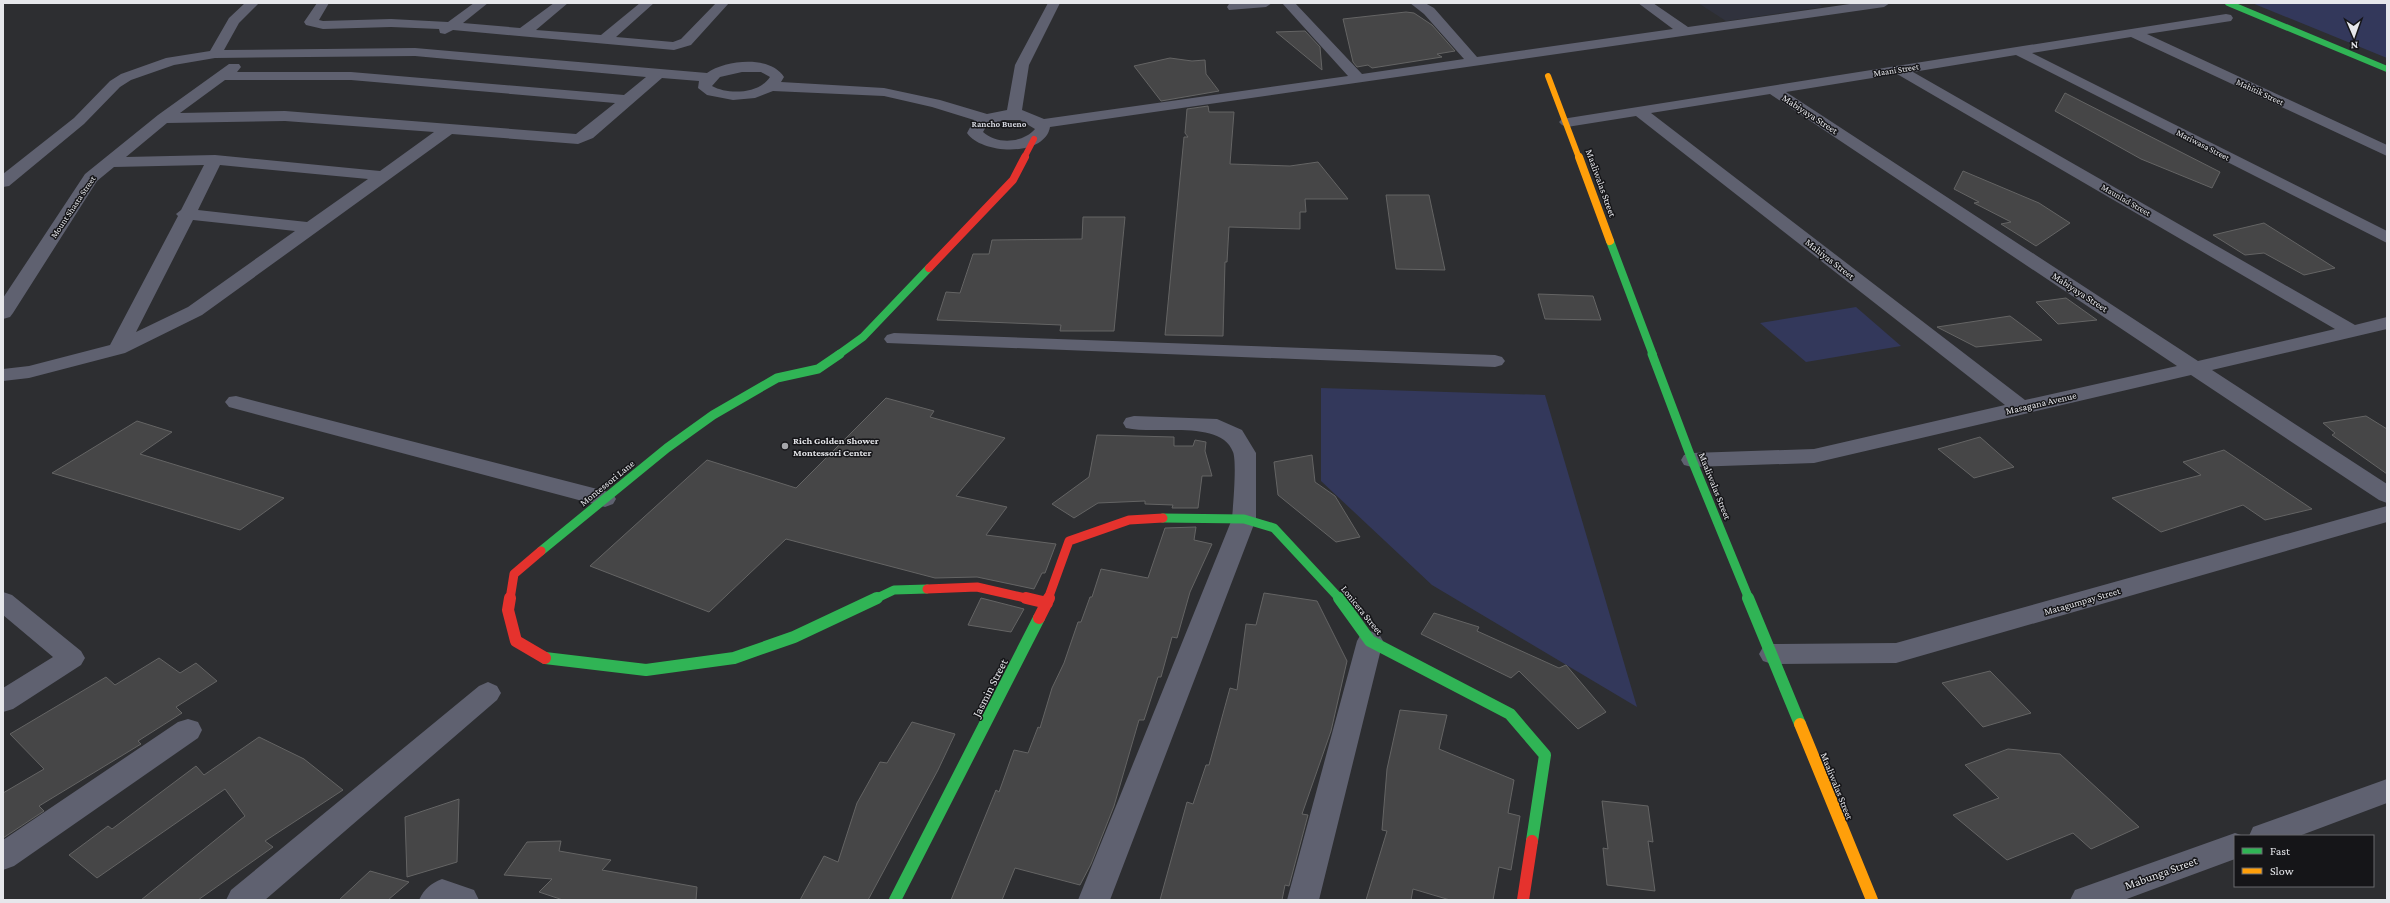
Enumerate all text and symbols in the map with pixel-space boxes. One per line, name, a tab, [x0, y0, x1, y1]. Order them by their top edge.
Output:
north arrow	[2334, 16, 2374, 56]
text: N	[2350, 40, 2358, 52]
street label: Maani Street	[1873, 61, 1920, 79]
street label: Mahitik Street	[2235, 77, 2286, 108]
street label: Mabiyaya Street	[1780, 92, 1841, 136]
district label: Rancho Bueno	[972, 119, 1027, 129]
street label: Mariwasa Street	[2175, 127, 2232, 163]
street label: Maaliwalas Street	[1584, 148, 1619, 219]
street label: Mount Shasta Street	[48, 173, 98, 240]
street label: Maunlad Street	[2100, 182, 2153, 219]
street label: Mahiyas Street	[1803, 236, 1857, 282]
street label: Mabiyaya Street	[2050, 270, 2111, 314]
street label: Masagana Avenue	[2005, 389, 2078, 416]
place label: Rich Golden Shower Montessori Center	[793, 435, 879, 458]
marker: Rich Golden Shower Montessori Center	[780, 441, 790, 451]
street label: Maaliwalas Street	[1697, 451, 1734, 522]
street label: Montessori Lane	[578, 457, 637, 508]
street label: Lonicera Street	[1339, 583, 1385, 637]
street label: Matagumpay Street	[2043, 585, 2122, 617]
street label: Jasmin Street	[969, 656, 1011, 720]
street label: Maaliwalas Street	[1819, 751, 1856, 822]
legend	[2234, 835, 2374, 887]
text: Fast	[2270, 844, 2291, 858]
street label: Mabunga Street	[2123, 853, 2200, 893]
text: Slow	[2270, 864, 2294, 878]

